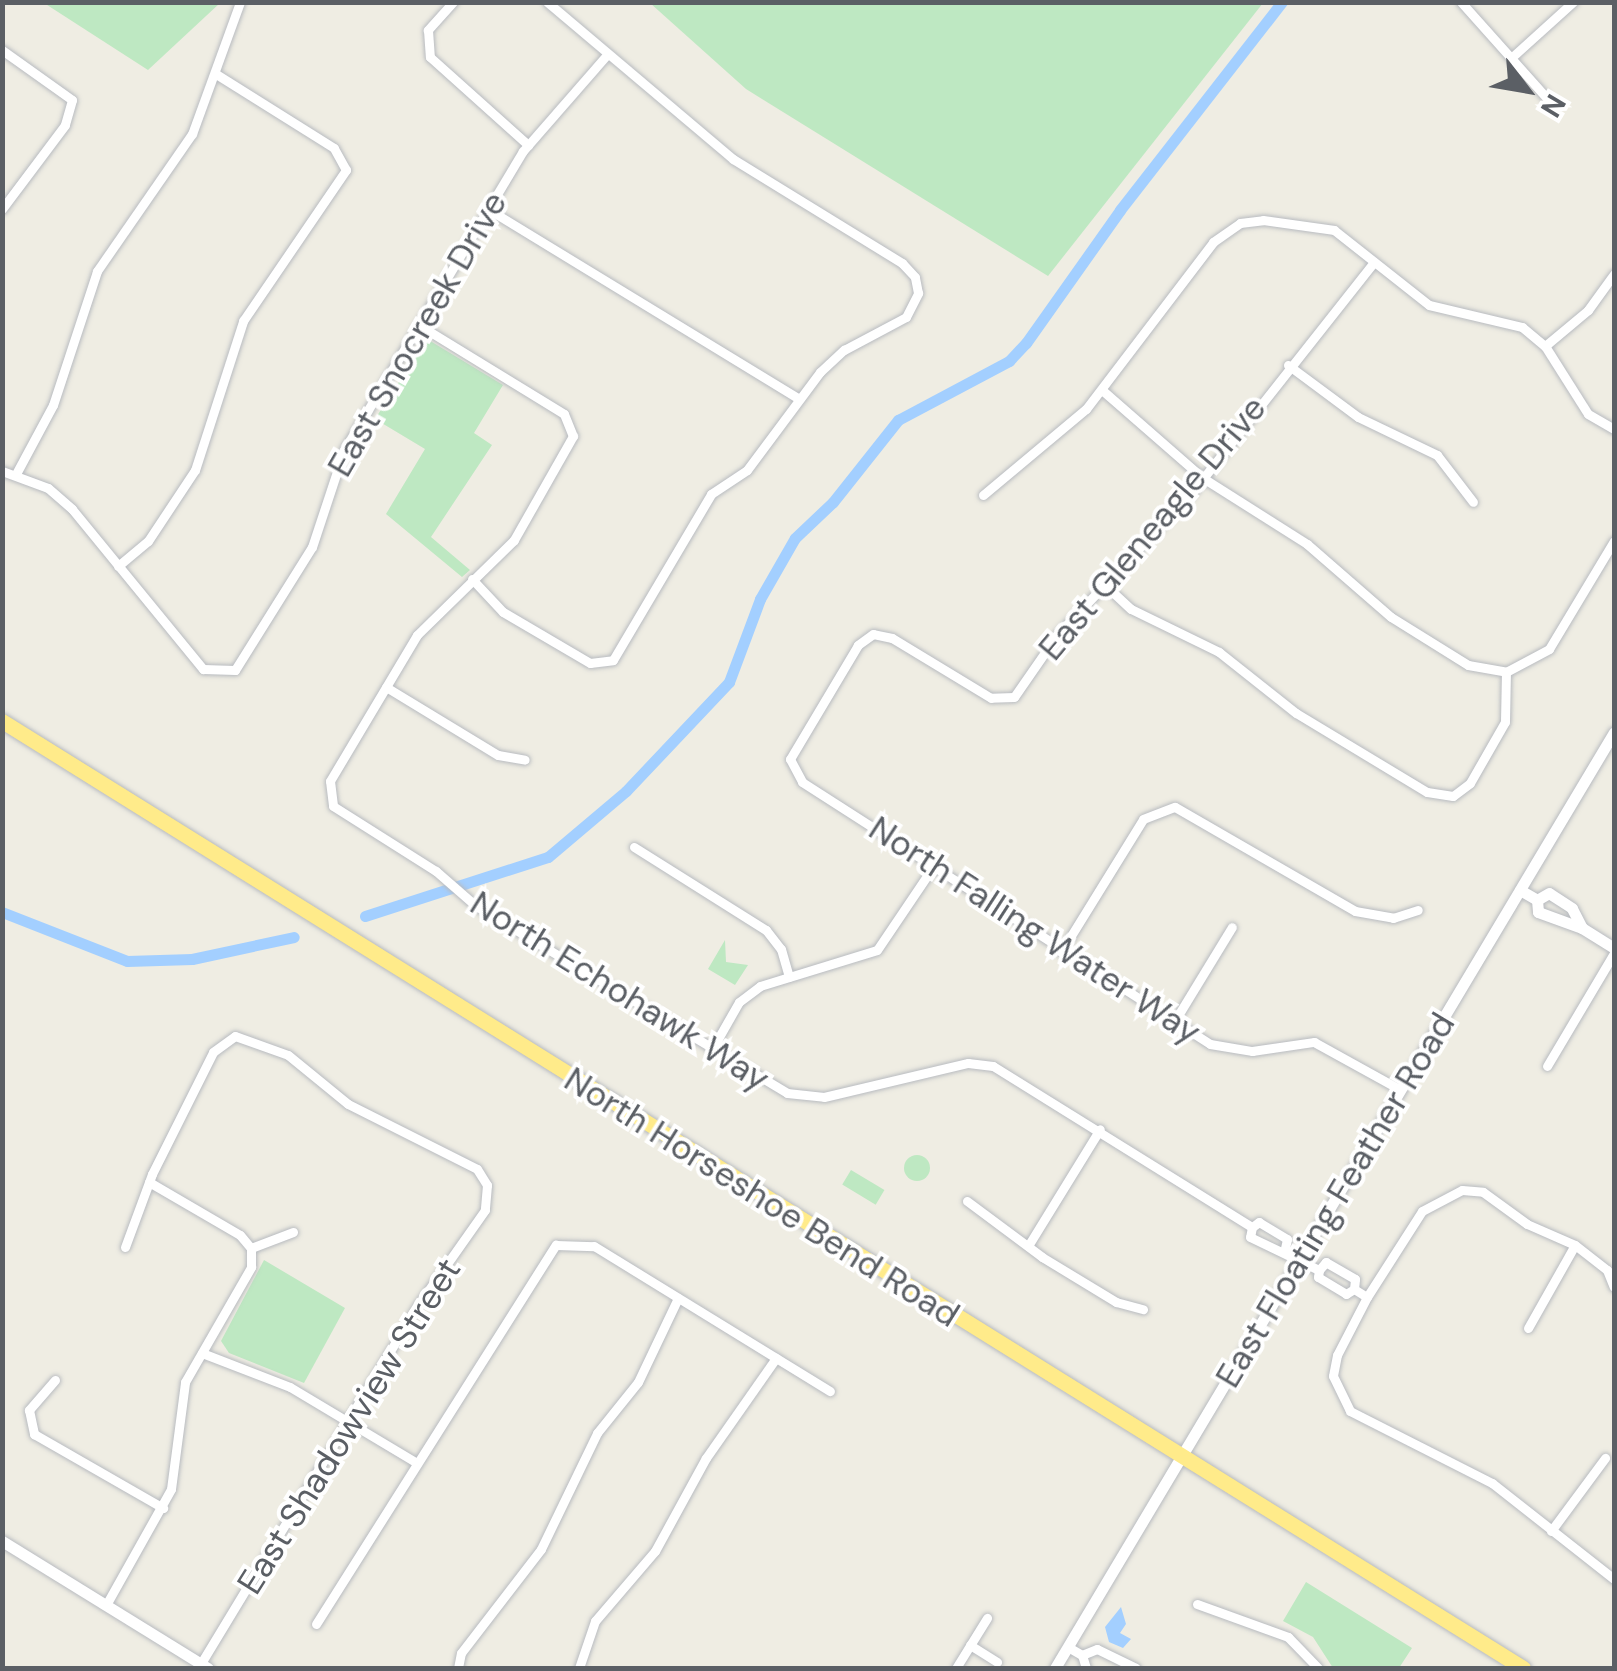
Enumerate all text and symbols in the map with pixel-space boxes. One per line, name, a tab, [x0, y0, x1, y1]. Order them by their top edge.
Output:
north arrow	[1477, 40, 1577, 140]
text: N	[1532, 87, 1574, 124]
street label: East Snocreek Drive	[318, 184, 516, 484]
street label: East Gleneagle Drive	[1029, 388, 1275, 668]
street label: North Falling Water Way	[861, 807, 1209, 1053]
street label: North Echohawk Way	[463, 882, 777, 1100]
street label: East Floating Feather Road	[1206, 1005, 1464, 1395]
street label: North Horseshoe Bend Road	[557, 1058, 967, 1336]
street label: East Shadowview Street	[228, 1250, 470, 1602]

